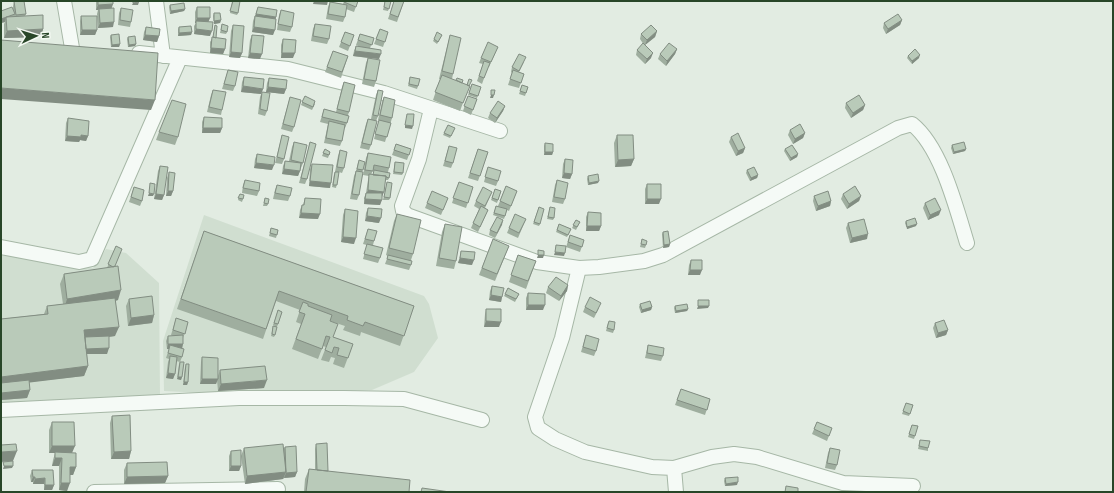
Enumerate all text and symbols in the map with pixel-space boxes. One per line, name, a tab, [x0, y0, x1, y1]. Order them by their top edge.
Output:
north arrow	[16, 16, 56, 56]
text: N	[39, 32, 52, 39]

